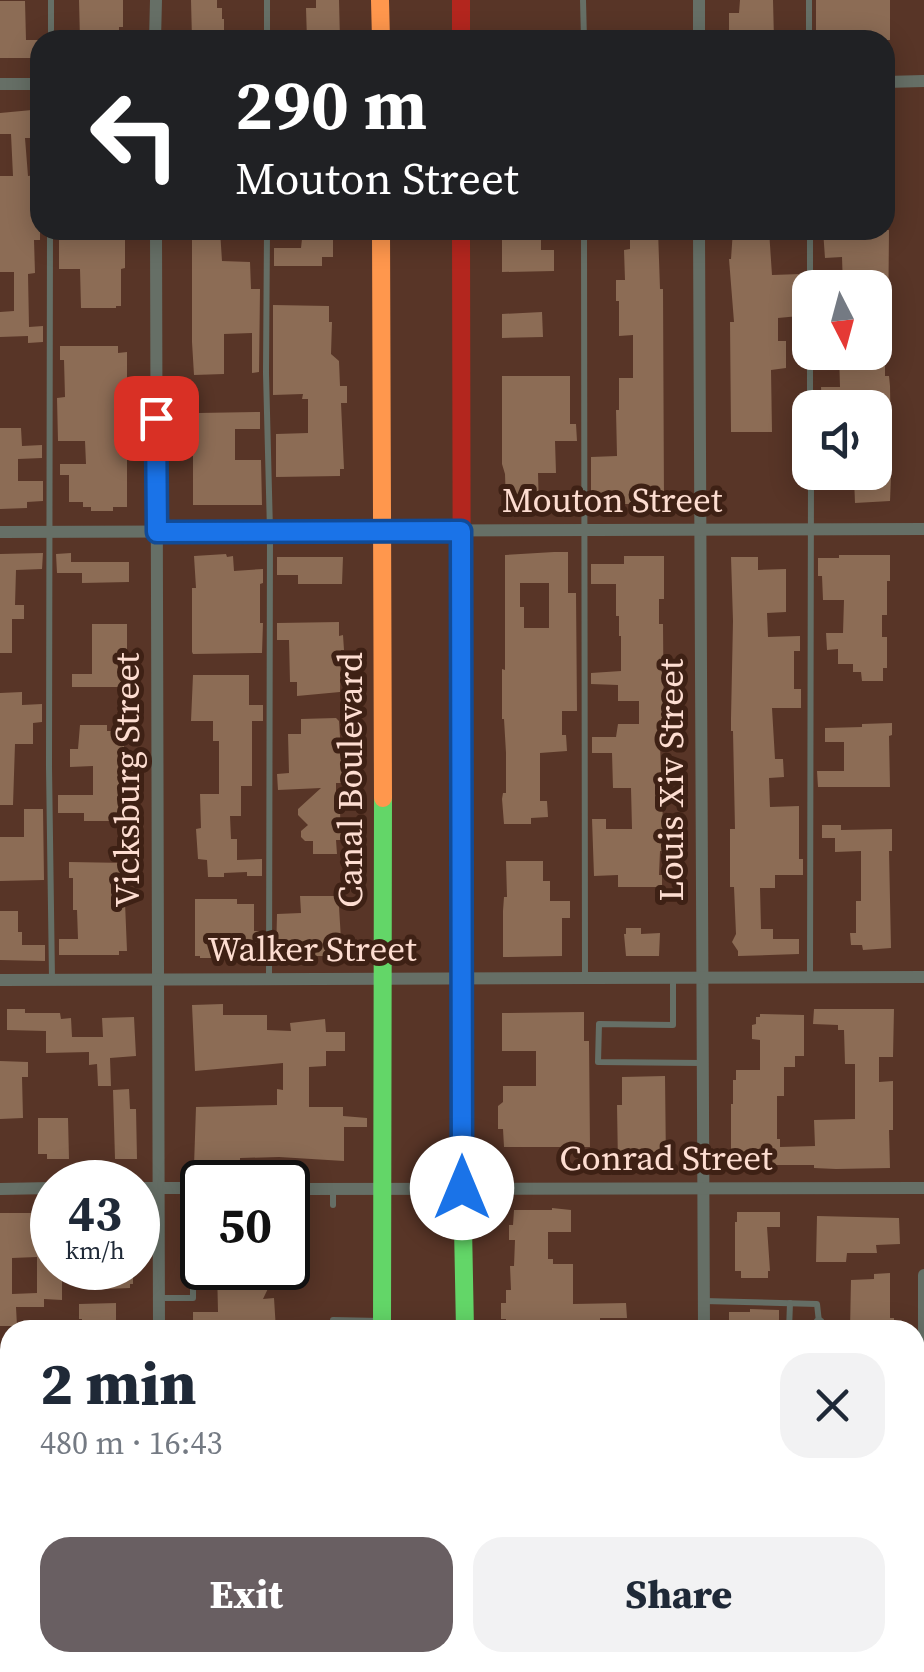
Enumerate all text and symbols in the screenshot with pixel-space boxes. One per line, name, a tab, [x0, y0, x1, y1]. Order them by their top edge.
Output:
text: 290 m	[235, 56, 427, 152]
icon: left	[70, 70, 200, 200]
text: Mouton Street	[235, 147, 519, 209]
north arrow	[792, 270, 892, 370]
map controls	[792, 270, 892, 490]
pin	[114, 376, 199, 461]
button: sound	[792, 390, 892, 490]
icon: arrive	[129, 391, 184, 446]
street label: Mouton Street	[502, 476, 723, 524]
street label: Vicksburg Street	[103, 652, 151, 907]
street label: Canal Boulevard	[326, 652, 374, 908]
street label: Louis Xiv Street	[647, 658, 695, 901]
street label: Walker Street	[207, 925, 417, 973]
street label: Conrad Street	[559, 1134, 773, 1182]
position arrow	[410, 1136, 514, 1240]
speed limit sign: 50	[180, 1160, 310, 1290]
text: 43	[68, 1178, 122, 1247]
text: km/h	[65, 1233, 125, 1267]
text: 2 min	[40, 1342, 196, 1424]
button: close	[780, 1353, 885, 1458]
text: 480 m · 16:43	[40, 1421, 222, 1465]
button: Exit	[40, 1537, 453, 1652]
button: Share	[473, 1537, 885, 1652]

